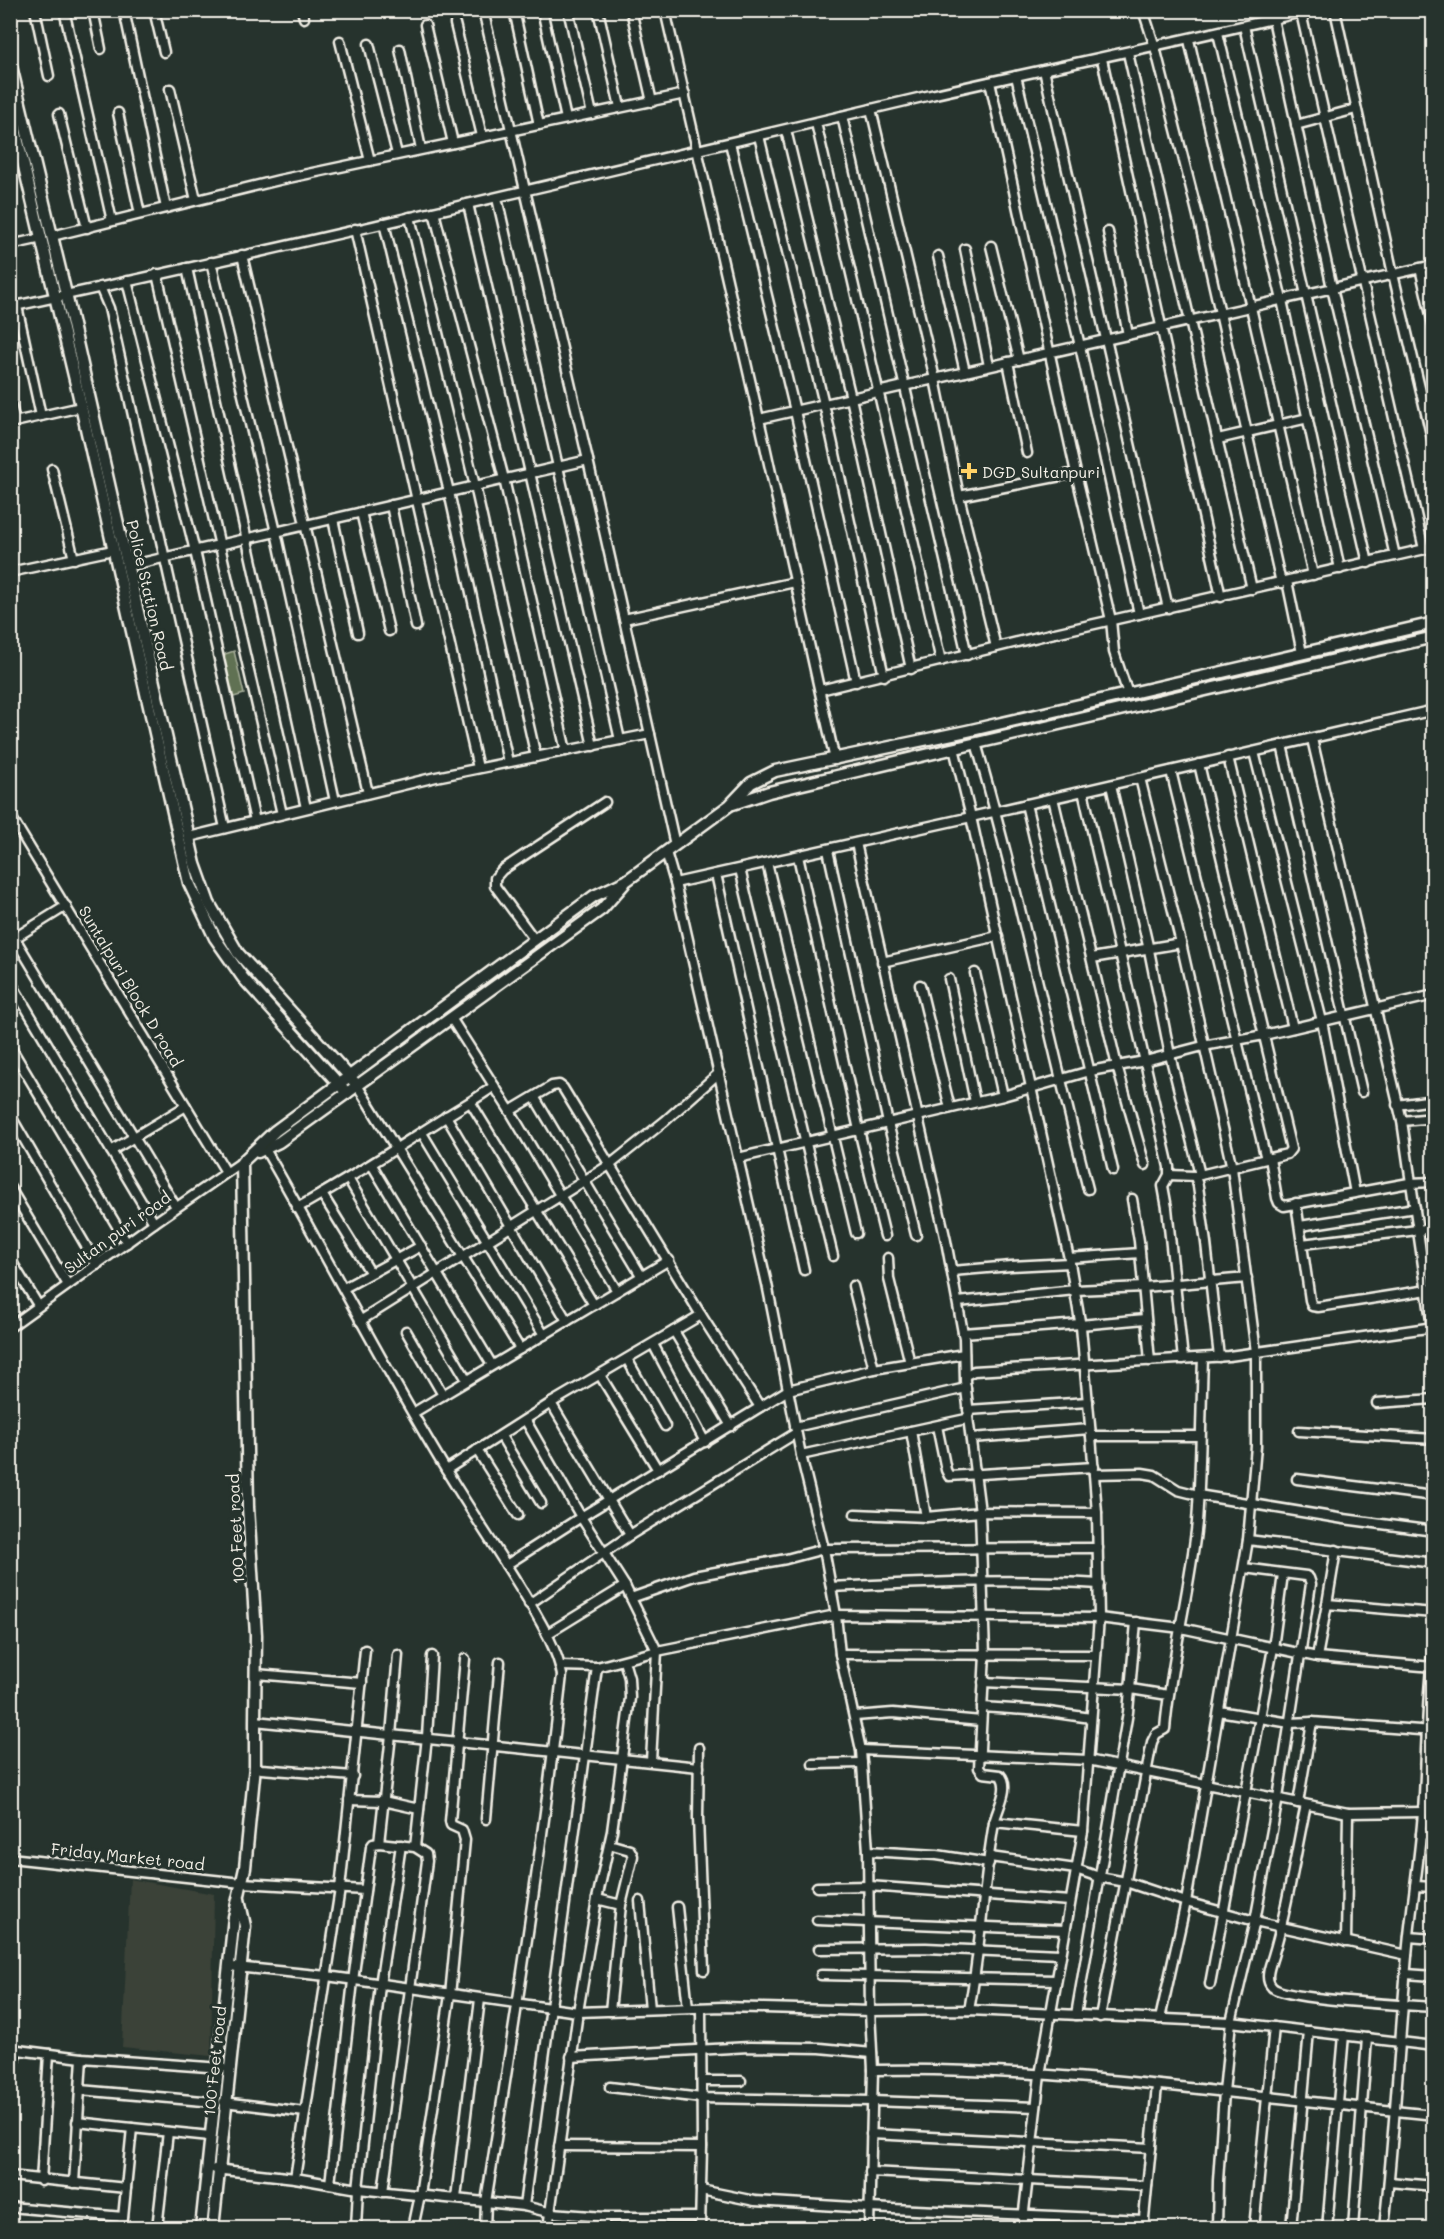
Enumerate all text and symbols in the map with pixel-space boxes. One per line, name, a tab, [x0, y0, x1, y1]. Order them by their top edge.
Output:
place label: DGD Sultanpuri	[982, 461, 1100, 482]
marker: DGD Sultanpuri	[960, 462, 978, 480]
street label: Police Station Road	[122, 518, 178, 672]
street label: Suntalpuri Block D road	[74, 902, 188, 1070]
street label: Sultan puri road	[59, 1186, 175, 1278]
street label: 100 Feet road	[222, 1473, 248, 1585]
street label: Friday Market road	[50, 1837, 206, 1875]
street label: 100 Feet road	[198, 2005, 230, 2117]

